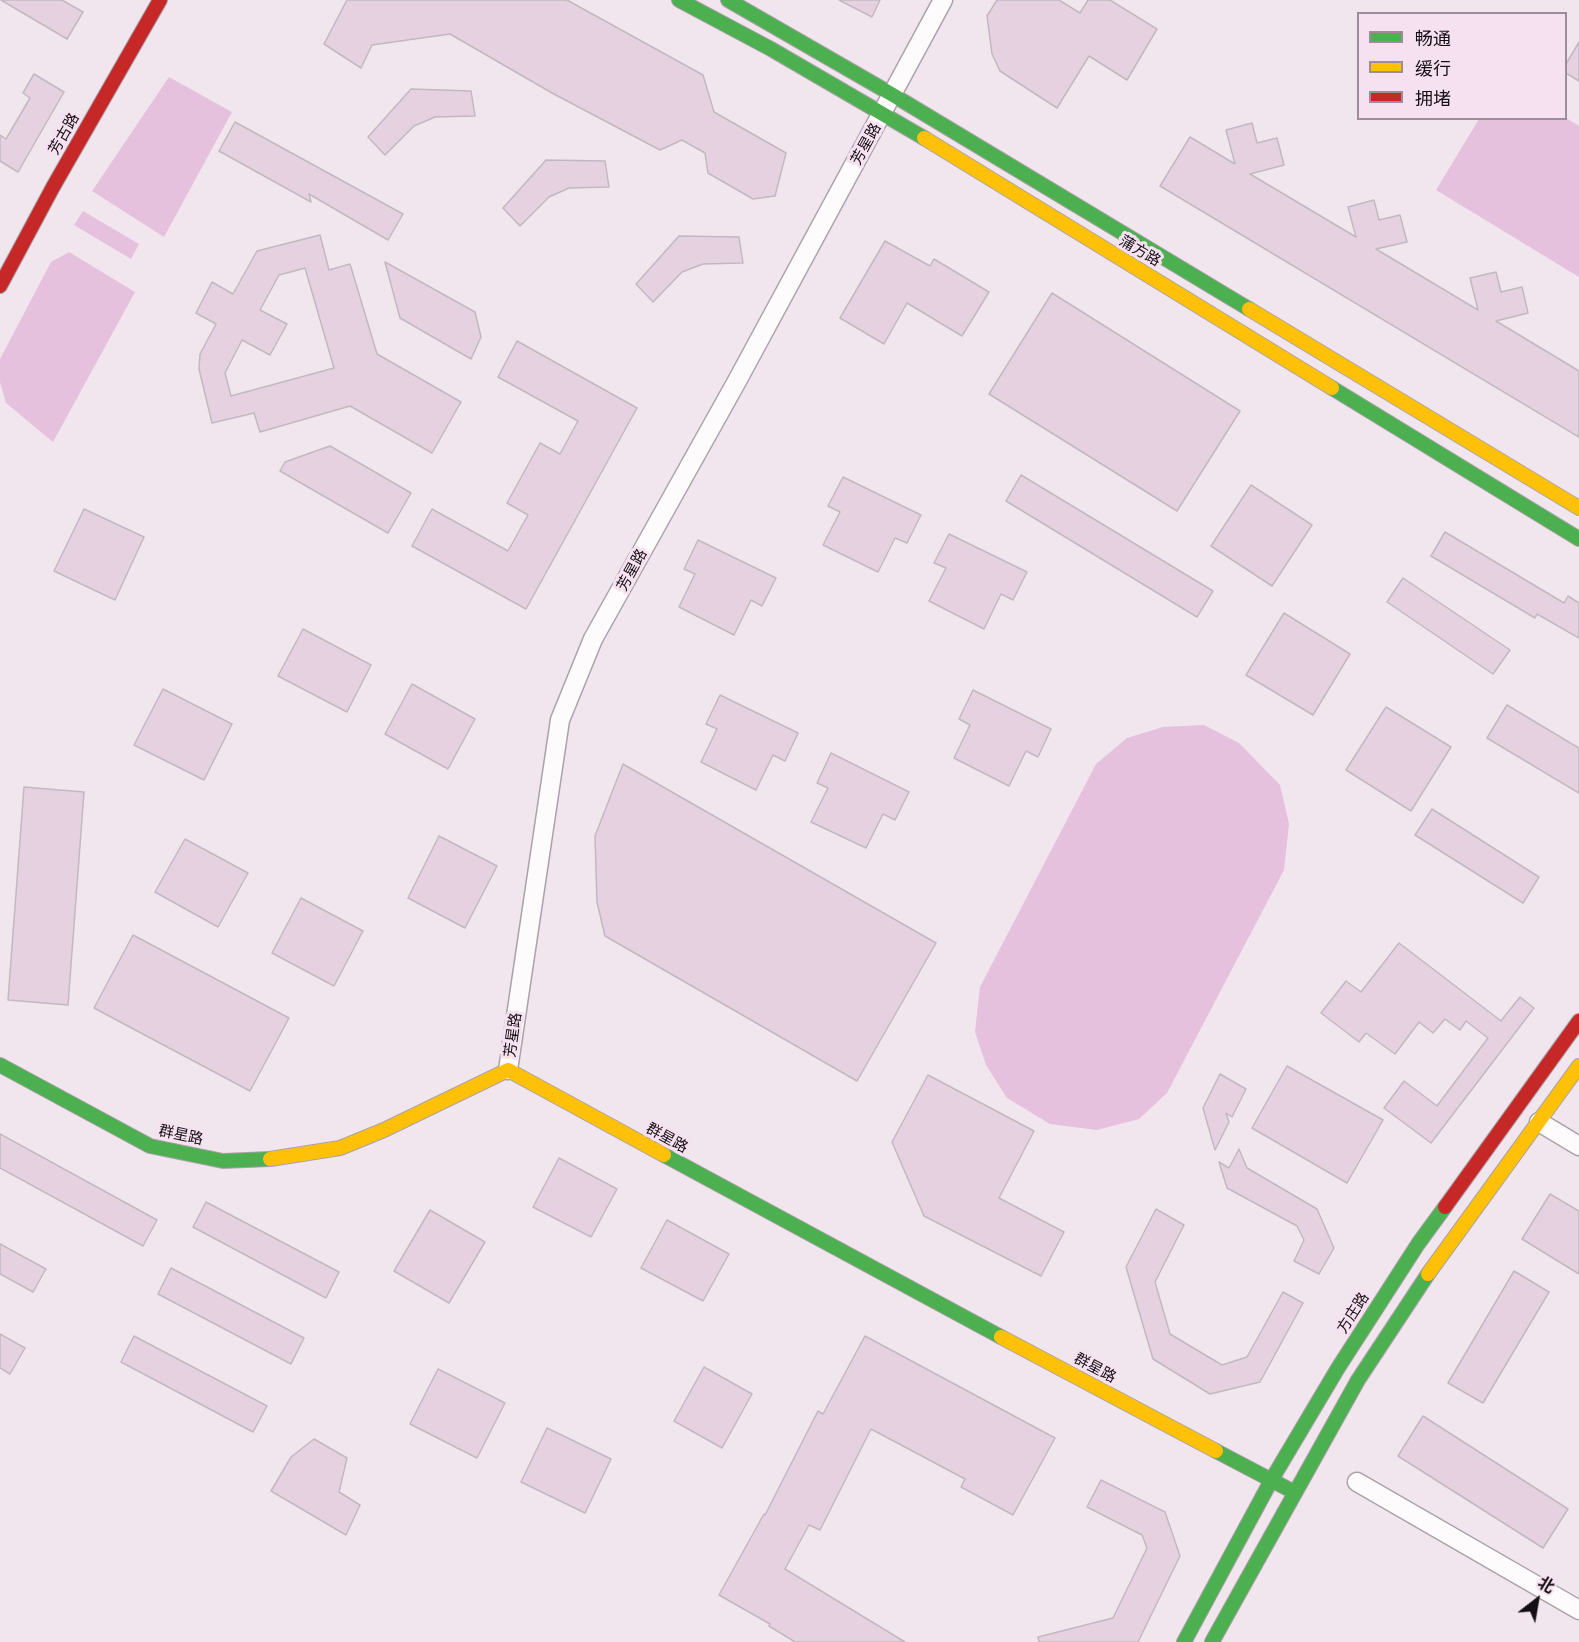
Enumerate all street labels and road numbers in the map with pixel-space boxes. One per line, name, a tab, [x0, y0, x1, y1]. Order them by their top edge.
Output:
street label: 芳古路	[45, 110, 83, 158]
street label: 芳星路	[847, 120, 885, 168]
street label: 蒲方路	[1116, 232, 1164, 270]
street label: 芳星路	[613, 546, 651, 594]
street label: 芳星路	[501, 1011, 525, 1059]
street label: 群星路	[643, 1119, 691, 1157]
street label: 群星路	[157, 1122, 205, 1148]
street label: 方庄路	[1333, 1289, 1373, 1337]
street label: 群星路	[1071, 1349, 1119, 1387]

